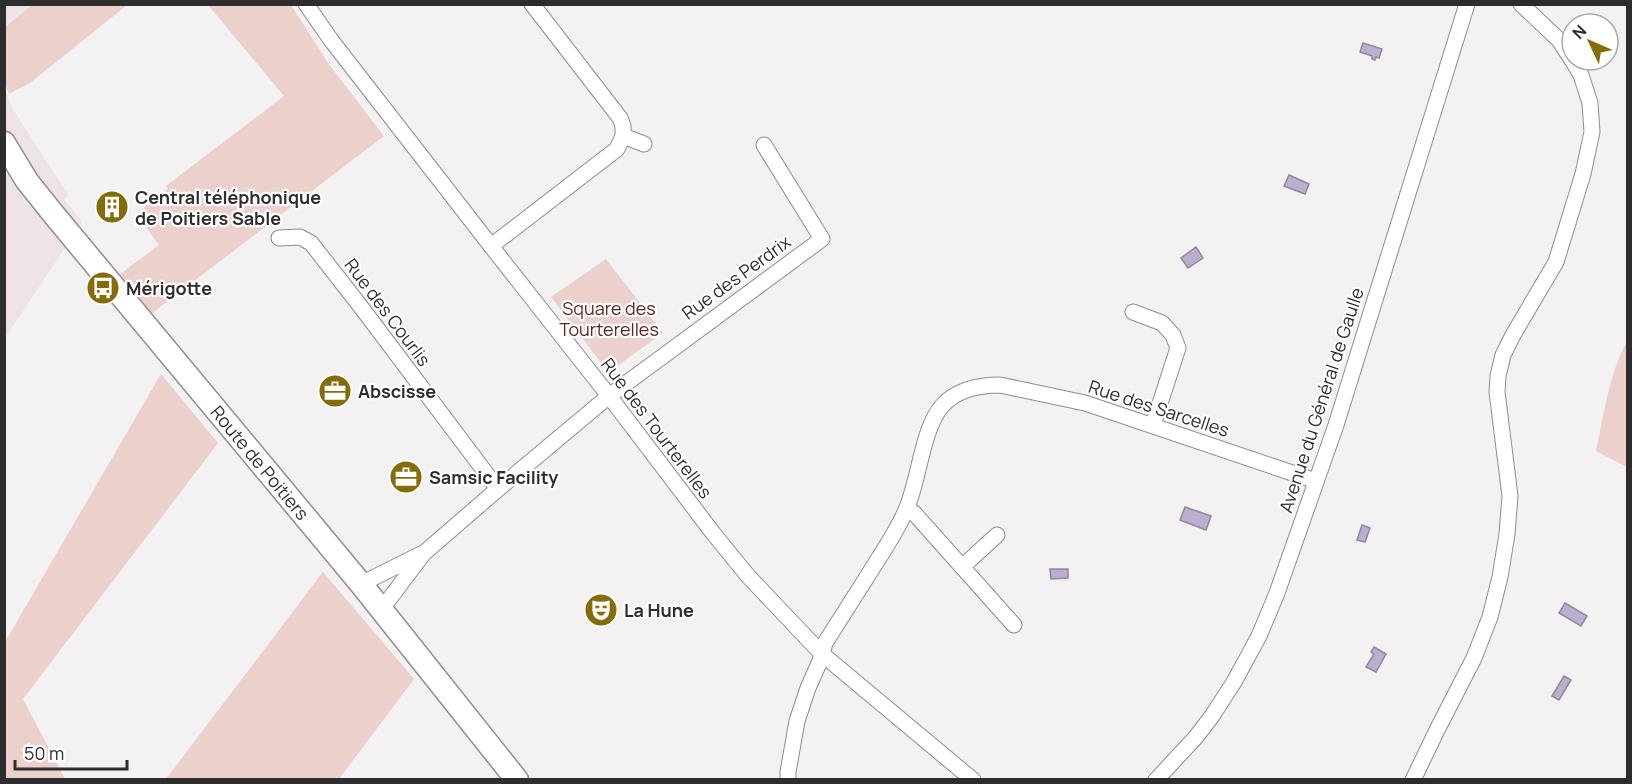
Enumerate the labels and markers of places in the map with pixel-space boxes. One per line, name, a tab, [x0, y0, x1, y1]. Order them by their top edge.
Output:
place label: Central téléphonique de Poitiers Sable	[135, 185, 321, 230]
building icon: Central téléphonique de Poitiers Sable	[94, 189, 130, 225]
bus stop icon: Mérigotte	[85, 270, 121, 306]
place label: Mérigotte	[126, 276, 212, 300]
office icon: Abscisse	[317, 373, 353, 409]
place label: Abscisse	[358, 379, 436, 403]
office icon: Samsic Facility	[388, 459, 424, 495]
place label: Samsic Facility	[429, 465, 558, 489]
theatre icon: La Hune	[583, 592, 619, 628]
place label: La Hune	[624, 598, 694, 622]

